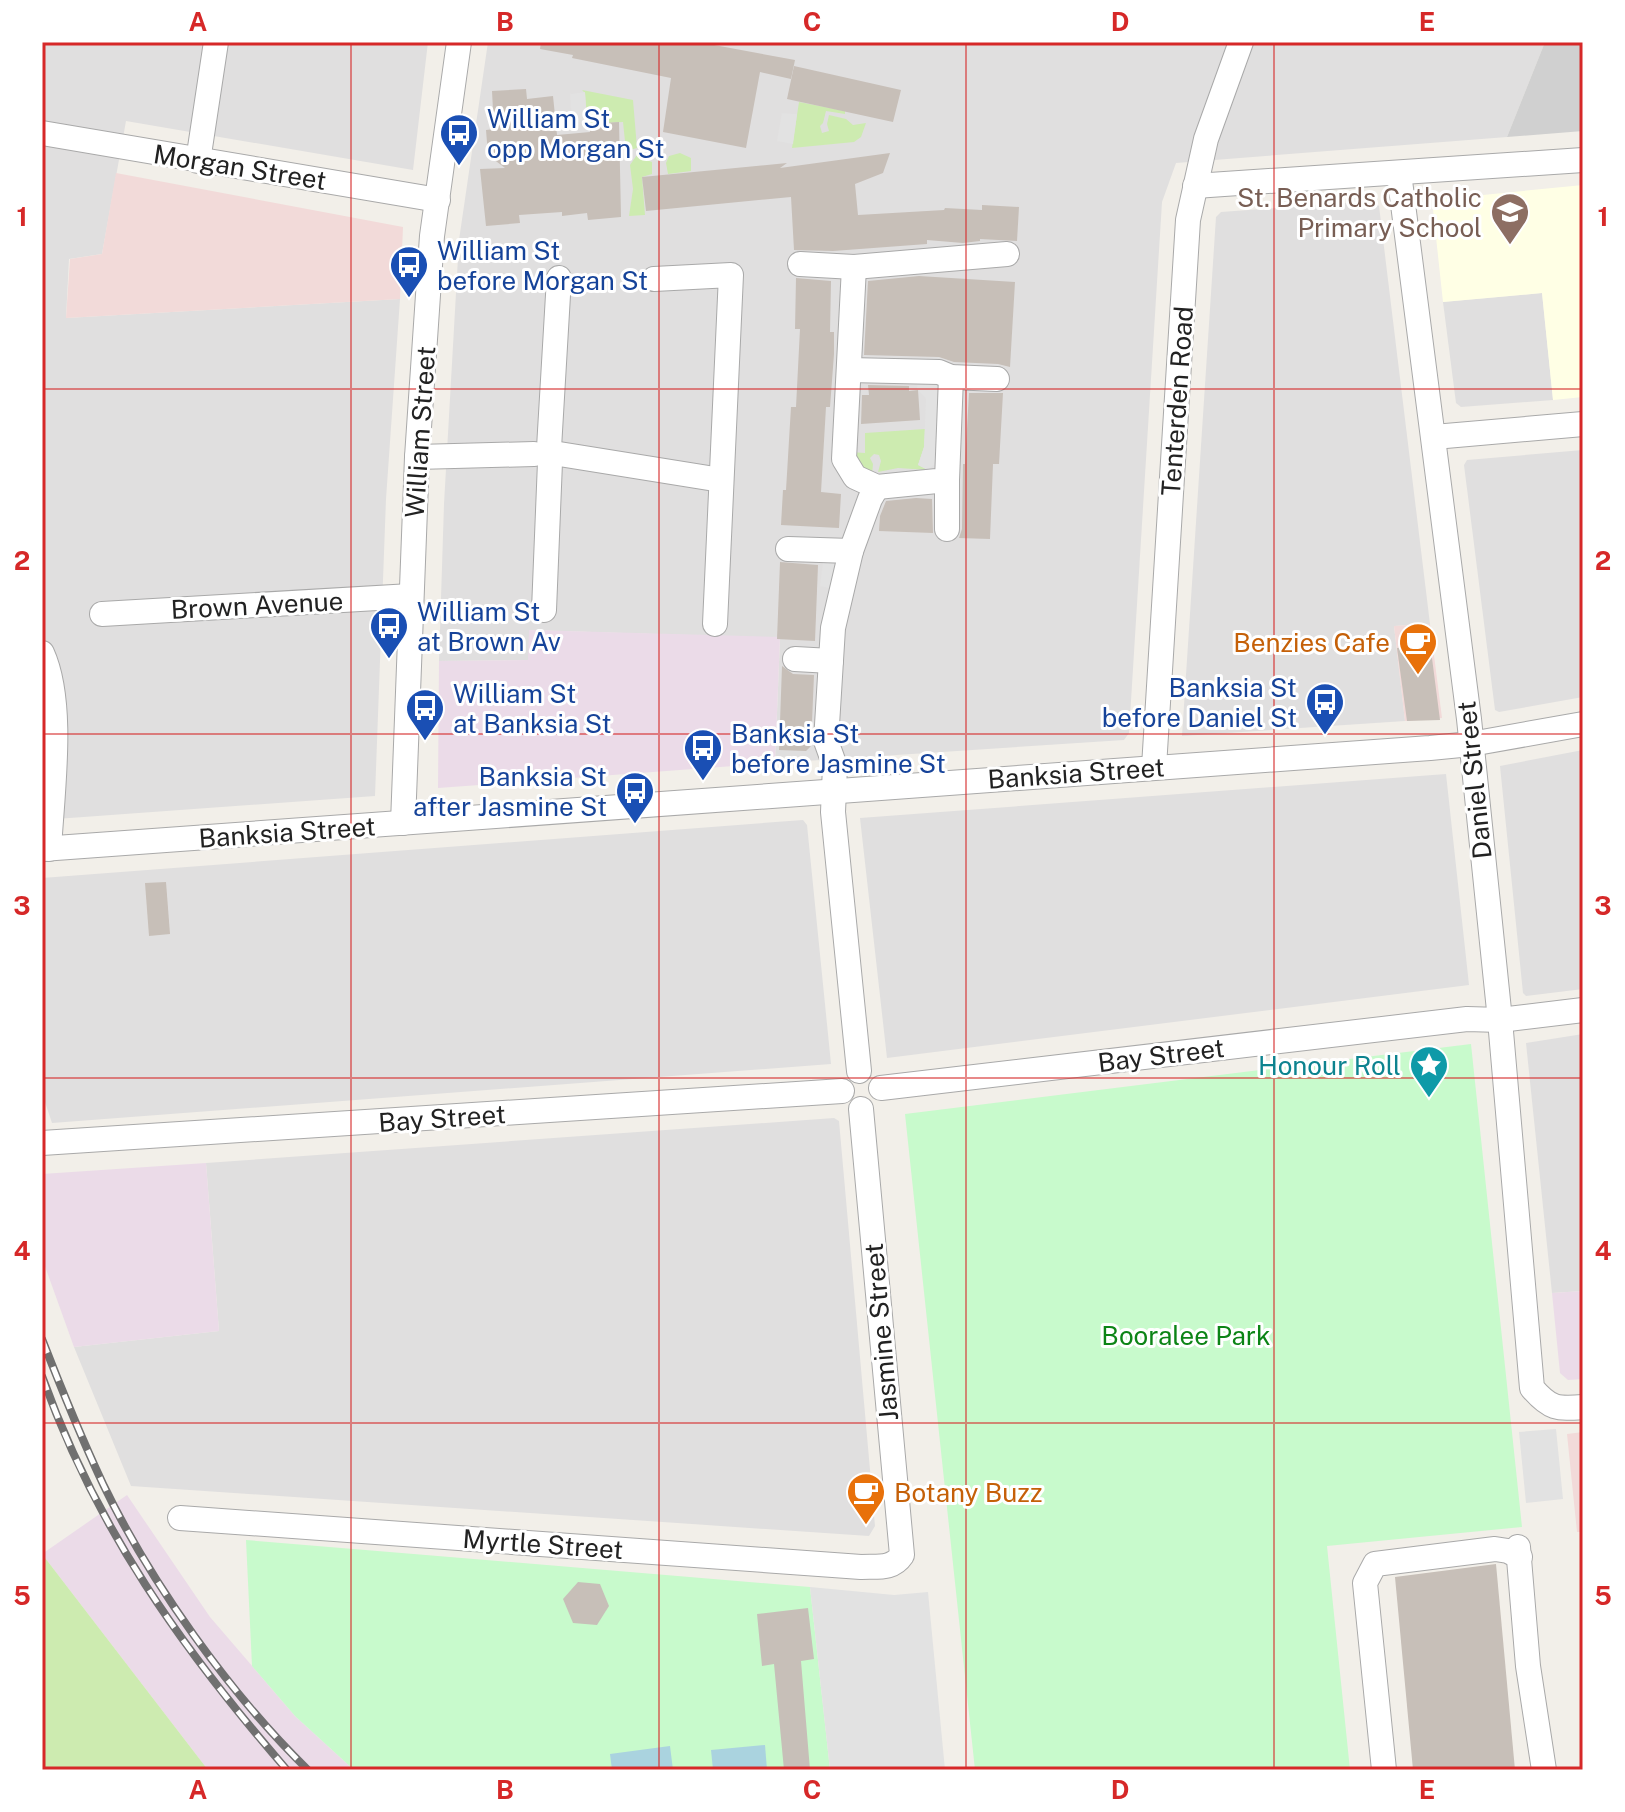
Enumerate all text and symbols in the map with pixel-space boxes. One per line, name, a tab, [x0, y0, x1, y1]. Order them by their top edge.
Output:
text: A	[189, 6, 208, 37]
text: B	[496, 6, 514, 37]
text: C	[803, 6, 821, 37]
text: D	[1111, 6, 1129, 37]
text: E	[1419, 6, 1435, 37]
place label: William St opp Morgan St	[487, 103, 665, 164]
bus stop icon: William St opp Morgan St	[438, 112, 480, 167]
street label: Morgan Street	[151, 138, 329, 196]
place label: St. Benards Catholic Primary School	[1237, 182, 1482, 243]
school or university icon: St. Benards Catholic Primary School	[1489, 191, 1531, 246]
text: 1	[16, 201, 28, 232]
text: 1	[1597, 201, 1609, 232]
place label: William St before Morgan St	[437, 235, 648, 296]
bus stop icon: William St before Morgan St	[388, 244, 430, 299]
street label: Tenterden Road	[1155, 305, 1199, 497]
street label: William Street	[399, 345, 441, 519]
text: 2	[14, 545, 30, 576]
text: 2	[1595, 545, 1611, 576]
street label: Brown Avenue	[170, 585, 344, 625]
place label: William St at Brown Av	[417, 596, 561, 657]
bus stop icon: William St at Brown Av	[368, 605, 410, 660]
cafe icon: Benzies Cafe	[1397, 621, 1439, 676]
place label: Benzies Cafe	[1233, 627, 1390, 658]
place label: Banksia St before Daniel St	[1102, 672, 1297, 733]
place label: William St at Banksia St	[453, 678, 612, 739]
bus stop icon: Banksia St before Daniel St	[1304, 681, 1346, 736]
bus stop icon: William St at Banksia St	[404, 687, 446, 742]
street label: Daniel Street	[1450, 699, 1498, 861]
place label: Banksia St before Jasmine St	[731, 718, 946, 779]
bus stop icon: Banksia St before Jasmine St	[682, 727, 724, 782]
street label: Banksia Street	[986, 751, 1166, 795]
place label: Banksia St after Jasmine St	[413, 761, 607, 822]
bus stop icon: Banksia St after Jasmine St	[614, 770, 656, 825]
street label: Banksia Street	[197, 810, 377, 854]
text: 3	[13, 890, 31, 921]
text: 3	[1594, 890, 1612, 921]
street label: Bay Street	[1096, 1032, 1226, 1078]
place icon: Honour Roll	[1408, 1044, 1450, 1099]
place label: Honour Roll	[1258, 1050, 1401, 1081]
street label: Bay Street	[377, 1098, 507, 1138]
text: 4	[13, 1235, 31, 1266]
text: 4	[1594, 1235, 1612, 1266]
street label: Jasmine Street	[858, 1242, 904, 1422]
park label: Booralee Park	[1101, 1320, 1271, 1351]
cafe icon: Botany Buzz	[845, 1471, 887, 1526]
place label: Botany Buzz	[894, 1477, 1043, 1508]
street label: Myrtle Street	[462, 1523, 624, 1565]
text: 5	[13, 1580, 31, 1611]
text: 5	[1594, 1580, 1612, 1611]
text: A	[189, 1774, 208, 1805]
text: B	[496, 1774, 514, 1805]
text: C	[803, 1774, 821, 1805]
text: D	[1111, 1774, 1129, 1805]
text: E	[1419, 1774, 1435, 1805]

